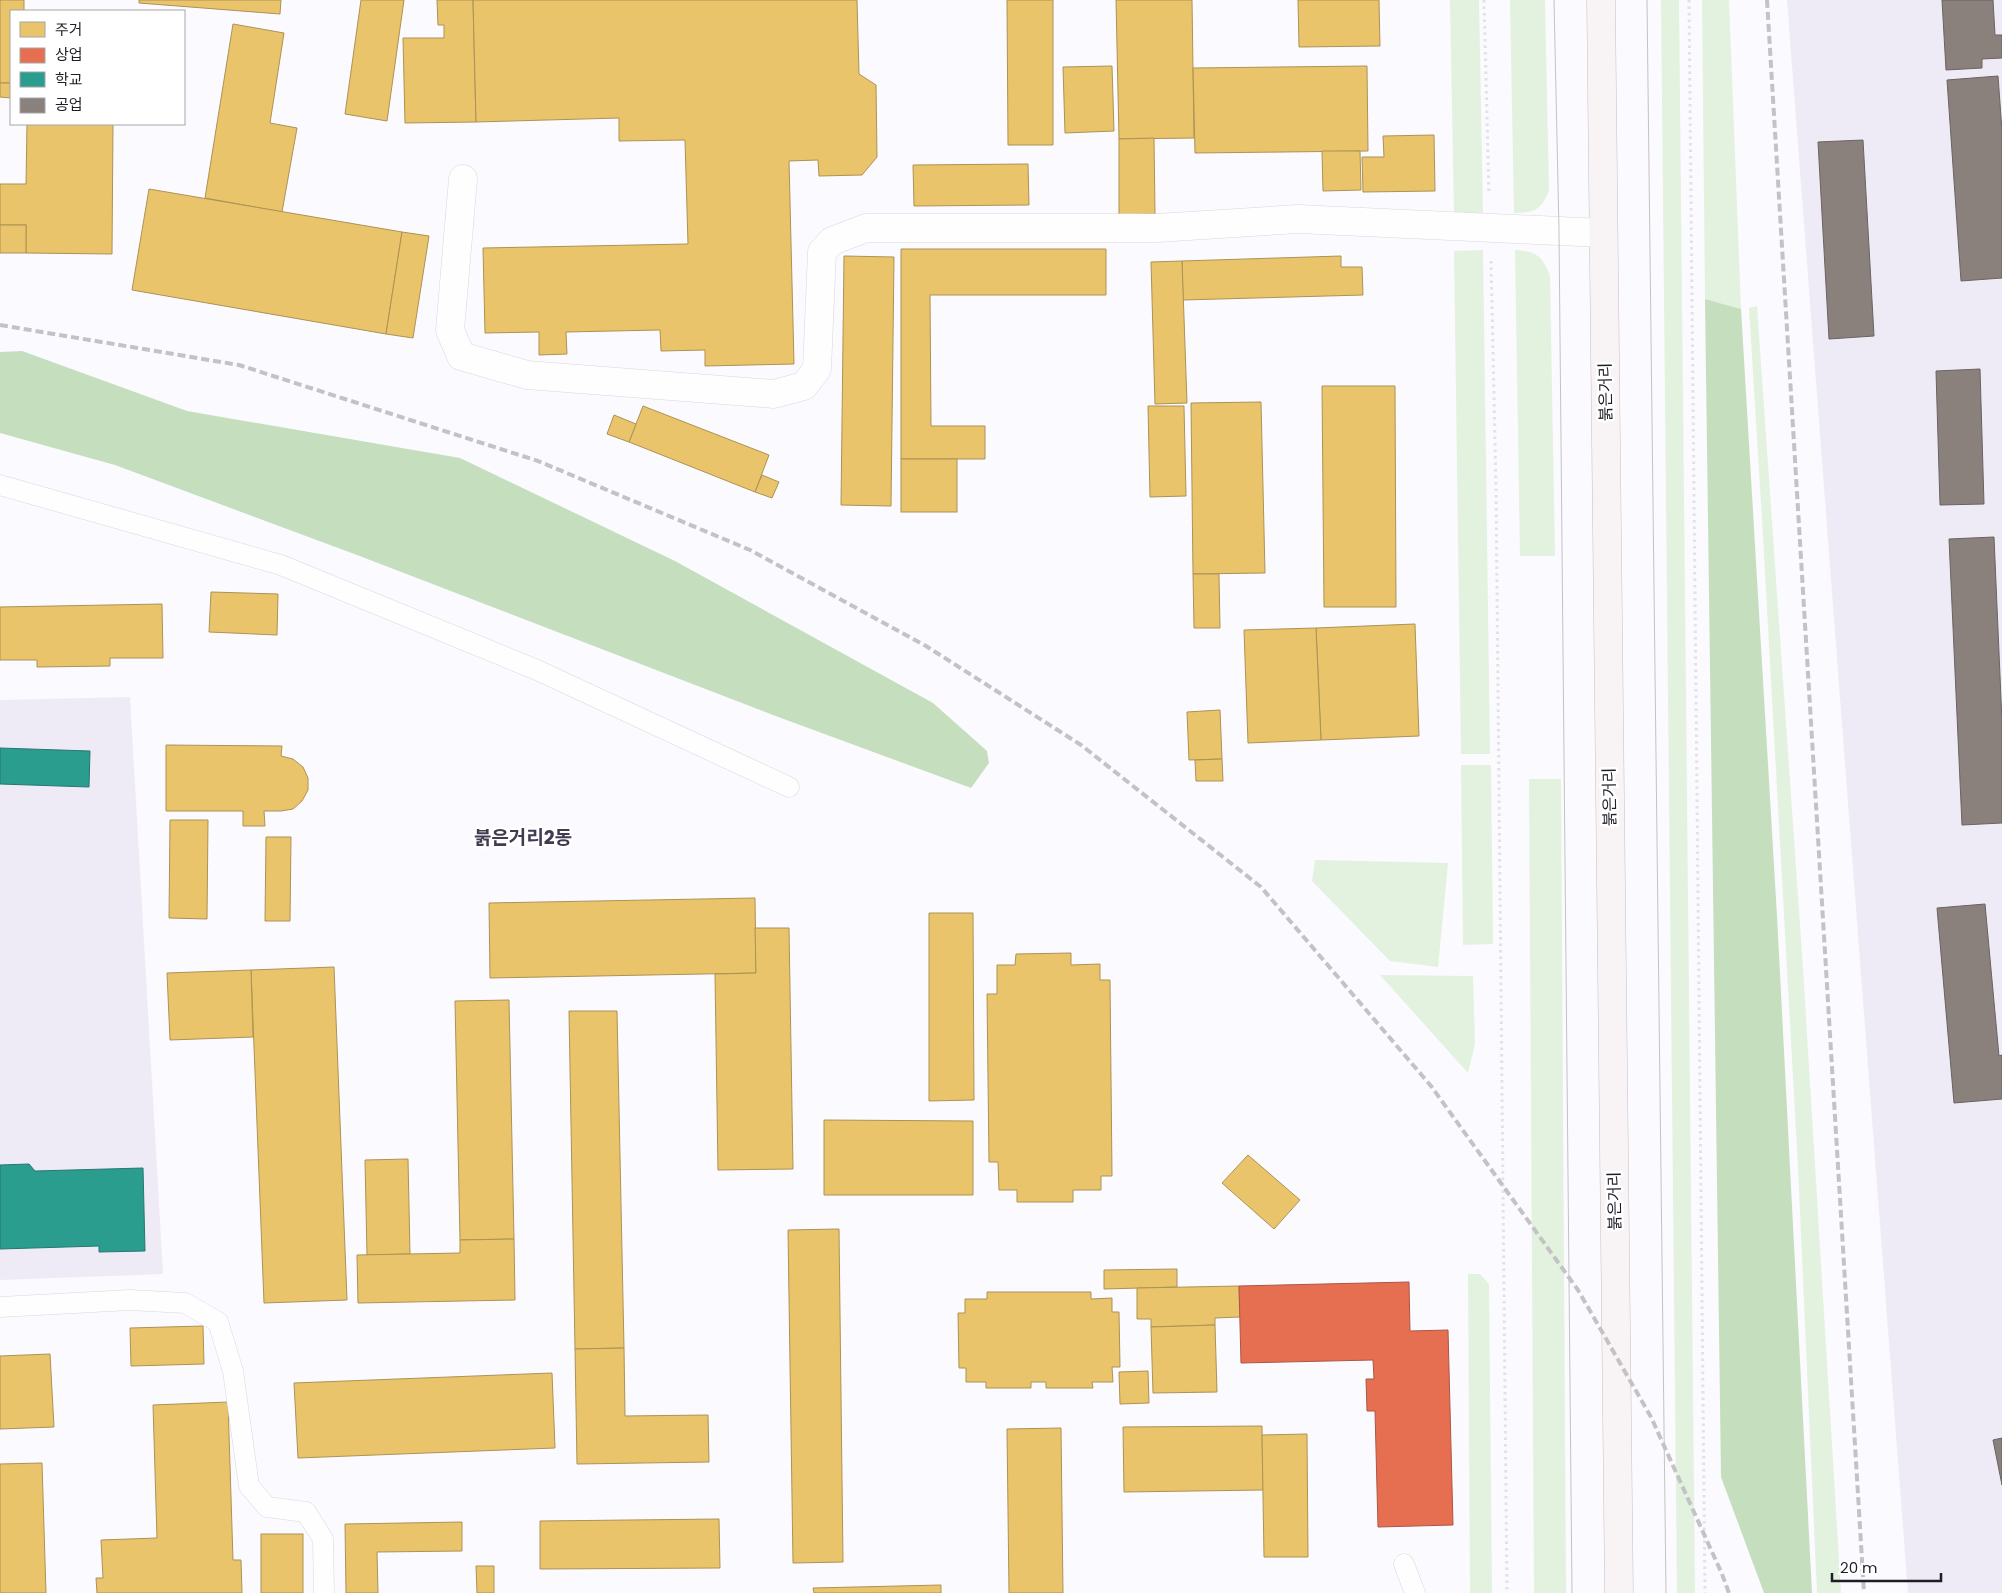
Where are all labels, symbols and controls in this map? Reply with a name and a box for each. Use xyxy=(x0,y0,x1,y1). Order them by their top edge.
legend xyxy=(10,10,185,125)
text: 주거 xyxy=(55,19,83,40)
text: 상업 xyxy=(55,44,83,65)
text: 학교 xyxy=(55,69,83,90)
text: 공업 xyxy=(55,94,83,115)
street label: 붉은거리 xyxy=(1593,362,1618,422)
street label: 붉은거리 xyxy=(1597,767,1622,827)
district label: 붉은거리2동 xyxy=(474,824,572,851)
street label: 붉은거리 xyxy=(1602,1171,1627,1231)
scale bar xyxy=(1832,1550,1941,1582)
text: 20 m xyxy=(1840,1557,1878,1578)

